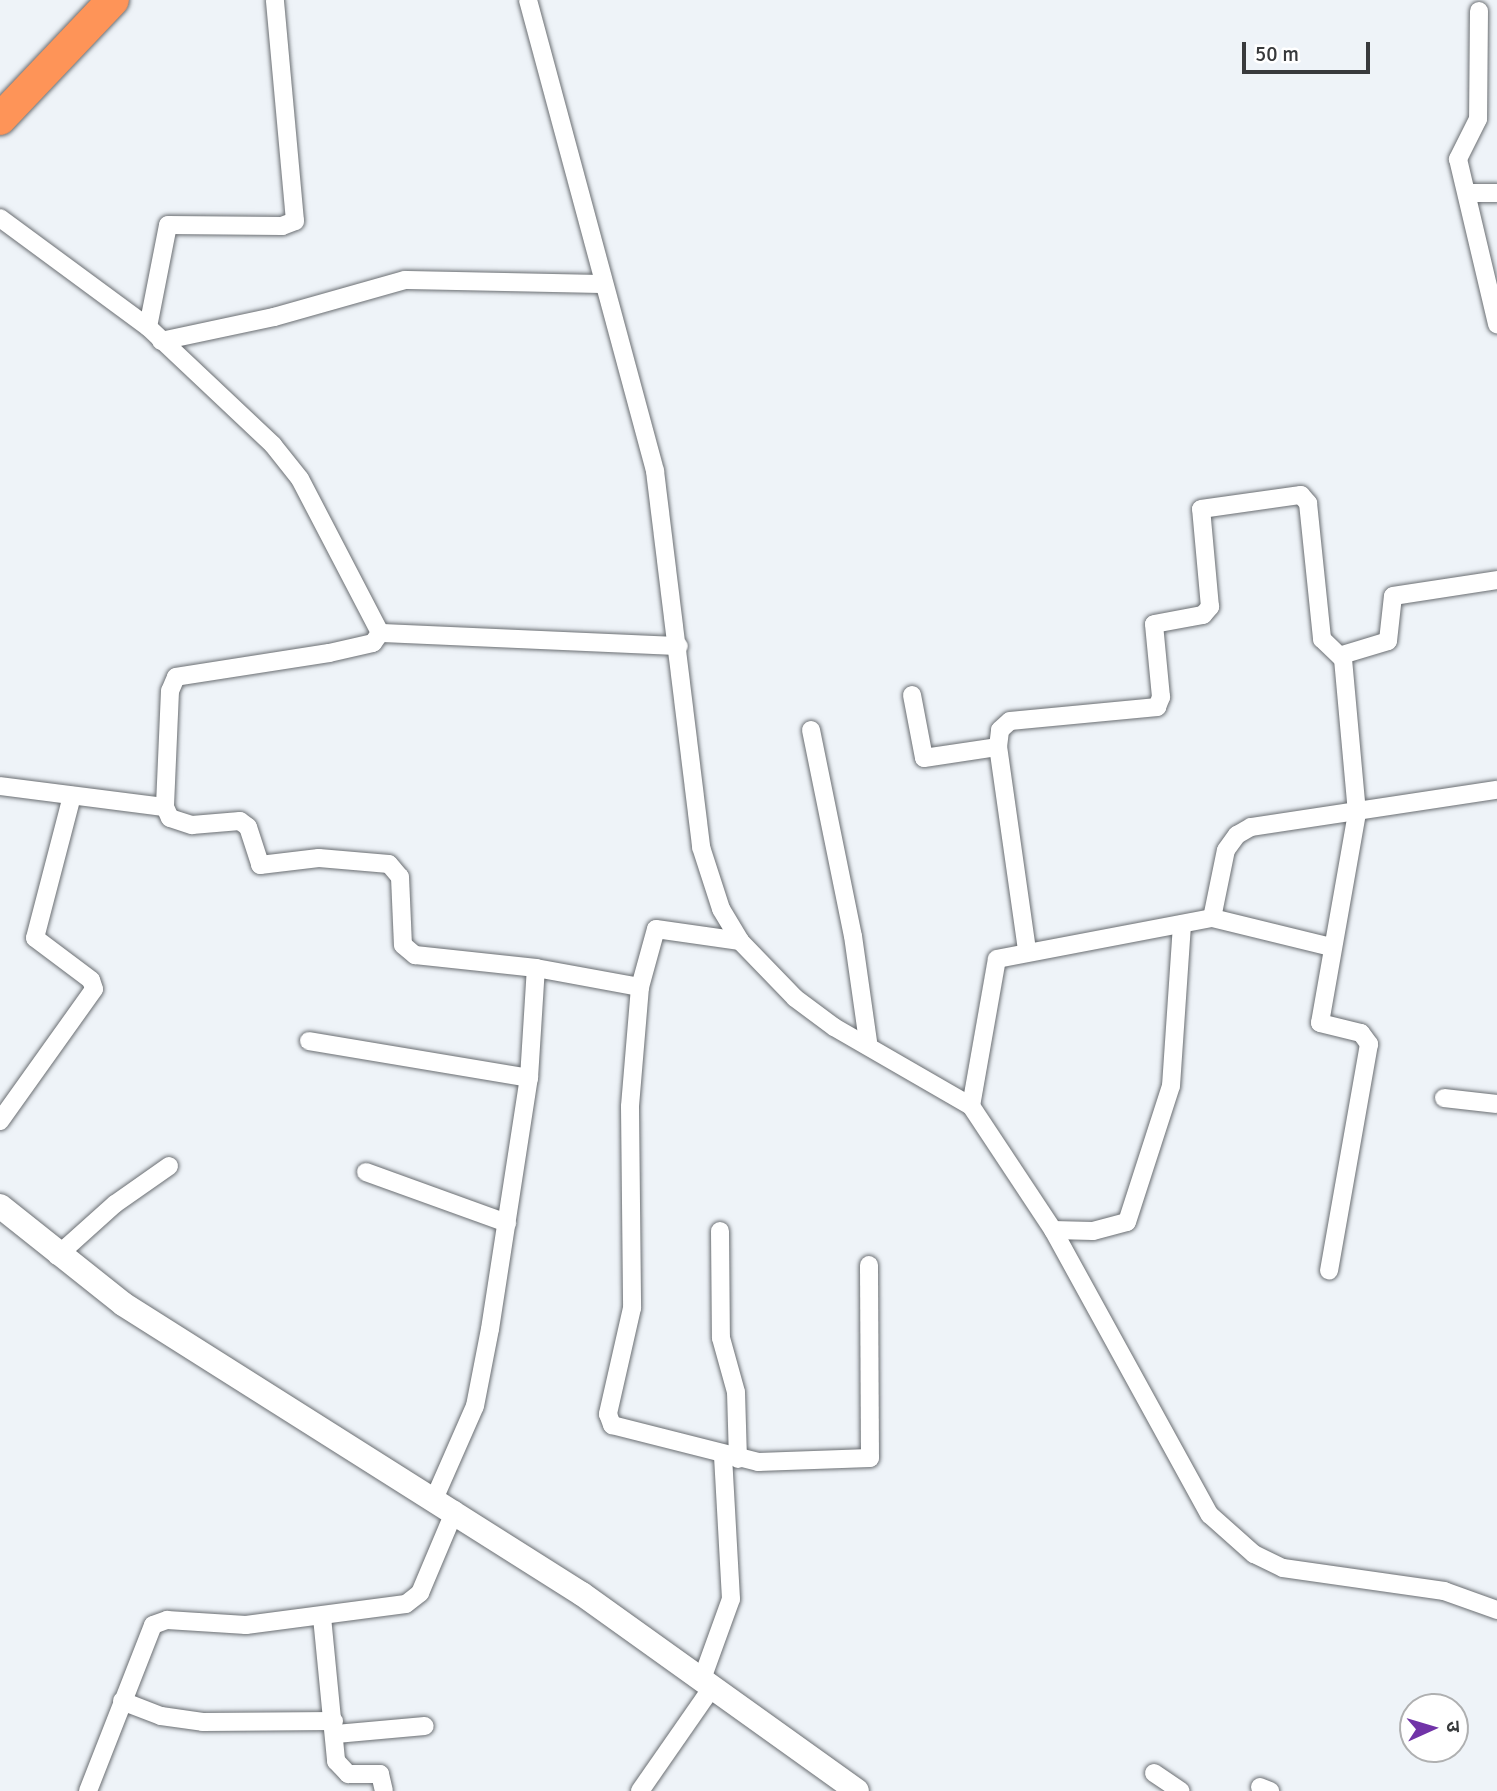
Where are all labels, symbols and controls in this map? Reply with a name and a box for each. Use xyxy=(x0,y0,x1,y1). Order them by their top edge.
scale bar xyxy=(1245,28,1373,72)
text: 50 m xyxy=(1255,41,1299,67)
north arrow xyxy=(1399,1693,1469,1763)
text: उ xyxy=(1441,1720,1465,1733)

